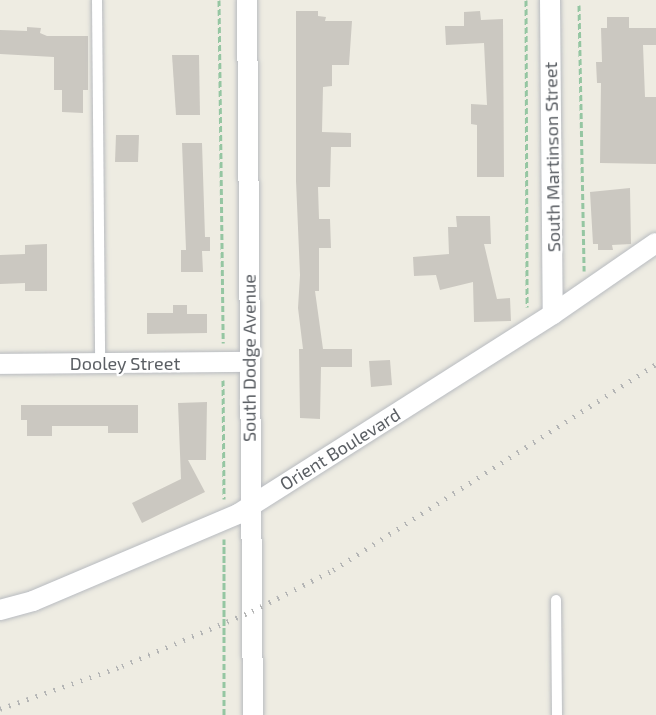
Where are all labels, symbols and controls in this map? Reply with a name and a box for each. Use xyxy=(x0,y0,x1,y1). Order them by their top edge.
street label: South Martinson Street xyxy=(540,62,564,252)
street label: South Dodge Avenue xyxy=(238,274,260,442)
street label: Dooley Street xyxy=(70,352,180,374)
street label: Orient Boulevard xyxy=(276,403,404,495)

